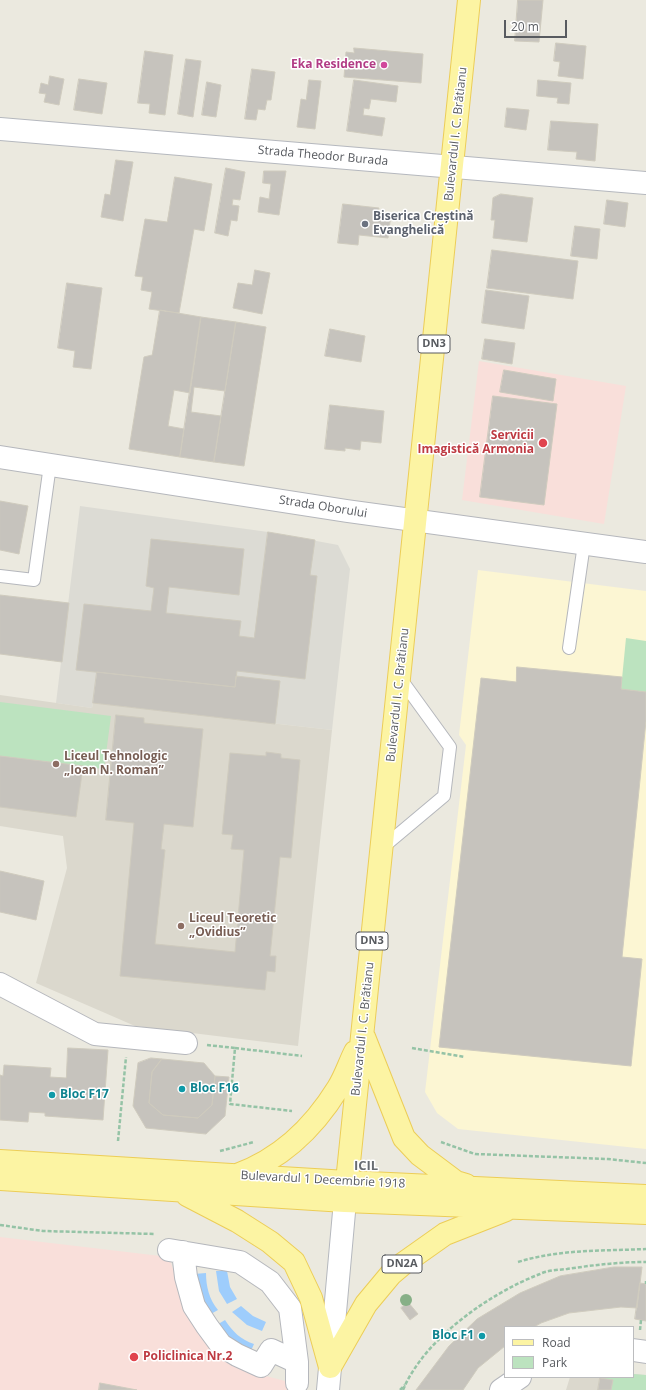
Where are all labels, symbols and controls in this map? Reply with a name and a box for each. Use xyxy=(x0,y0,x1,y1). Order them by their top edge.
scale bar xyxy=(506,12,569,38)
text: 20 m xyxy=(511,18,539,35)
place label: Eka Residence xyxy=(291,58,376,72)
marker: Eka Residence xyxy=(379,60,389,70)
street label: Bulevardul I. C. Brătianu xyxy=(442,66,470,202)
street label: Strada Theodor Burada xyxy=(257,143,389,169)
place label: Biserica Creștină Evanghelică xyxy=(373,210,474,238)
marker: Biserica Creștină Evanghelică xyxy=(360,219,370,229)
road number: DN3 xyxy=(418,335,450,353)
place label: Servicii Imagistică Armonia xyxy=(417,429,534,457)
marker: Servicii Imagistică Armonia xyxy=(537,437,549,449)
street label: Strada Oborului xyxy=(278,493,368,521)
street label: Bulevardul I. C. Brătianu xyxy=(384,627,412,763)
place label: Liceul Tehnologic „Ioan N. Roman” xyxy=(64,750,167,778)
marker: Liceul Tehnologic „Ioan N. Roman” xyxy=(51,759,61,769)
place label: Liceul Teoretic „Ovidius” xyxy=(189,912,276,940)
marker: Liceul Teoretic „Ovidius” xyxy=(176,921,186,931)
road number: DN3 xyxy=(356,932,388,950)
street label: Bulevardul I. C. Brătianu xyxy=(349,961,377,1097)
place label: Bloc F16 xyxy=(190,1082,239,1096)
marker: Bloc F16 xyxy=(177,1084,187,1094)
place label: Bloc F17 xyxy=(60,1088,109,1102)
marker: Bloc F17 xyxy=(47,1090,57,1100)
district label: ICIL xyxy=(354,1158,378,1174)
street label: Bulevardul 1 Decembrie 1918 xyxy=(240,1168,406,1192)
road number: DN2A xyxy=(382,1255,422,1273)
legend xyxy=(504,1326,634,1378)
place label: Bloc F1 xyxy=(432,1329,474,1343)
marker: Bloc F1 xyxy=(477,1331,487,1341)
text: Road xyxy=(542,1334,571,1351)
place label: Policlinica Nr.2 xyxy=(143,1350,232,1364)
marker: Policlinica Nr.2 xyxy=(128,1351,140,1363)
text: Park xyxy=(542,1354,567,1371)

